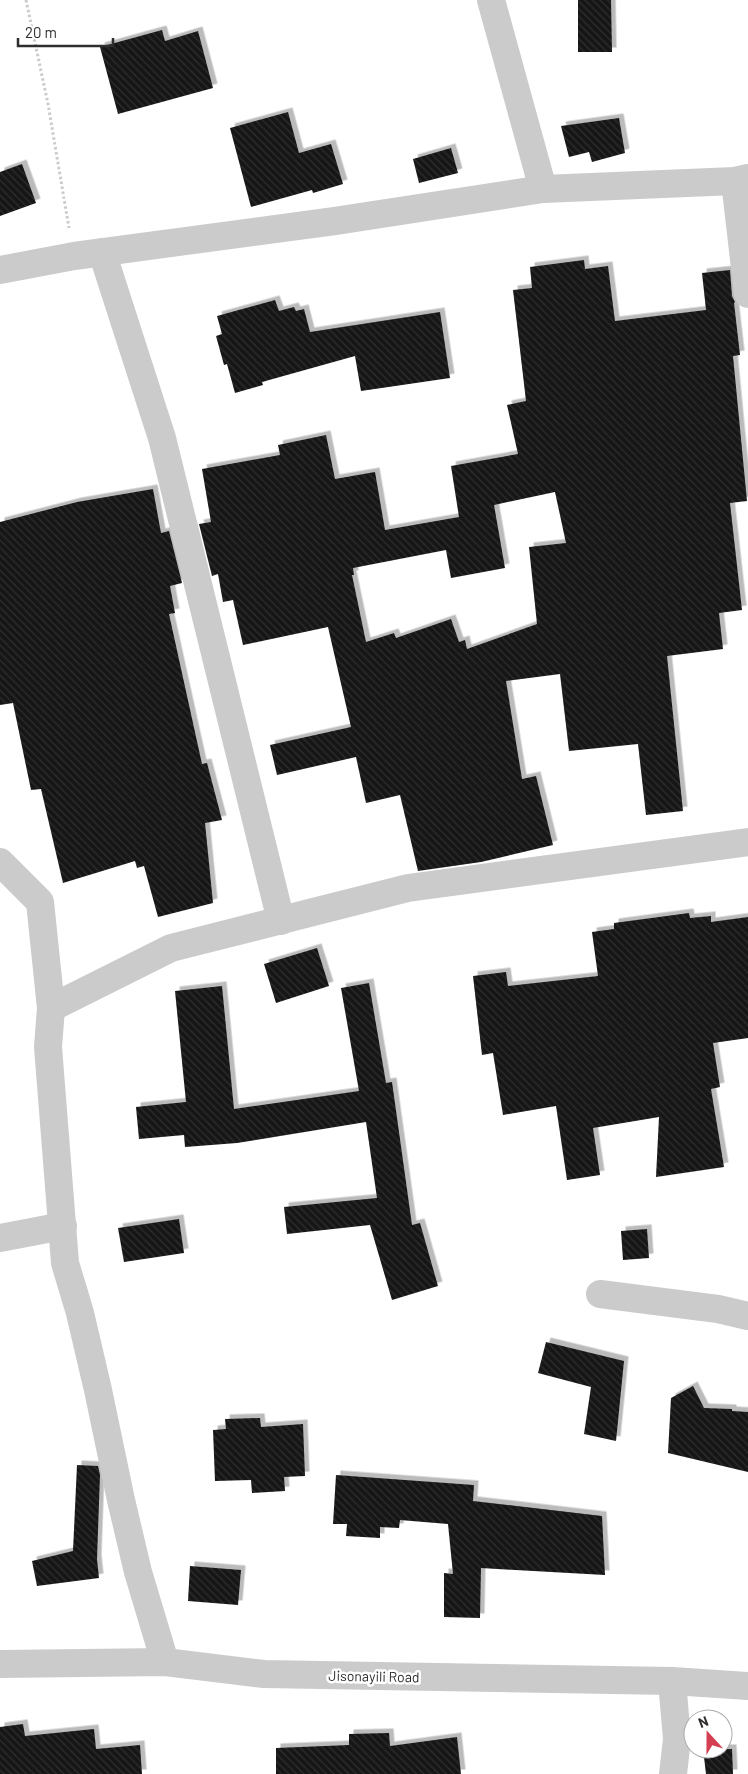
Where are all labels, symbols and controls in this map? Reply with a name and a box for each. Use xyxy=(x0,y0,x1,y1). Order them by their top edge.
scale bar xyxy=(18,15,112,47)
text: 20 m xyxy=(25,23,57,41)
street label: Jisonayili Road xyxy=(328,1667,420,1685)
north arrow xyxy=(683,1709,733,1759)
text: N xyxy=(696,1712,711,1731)

